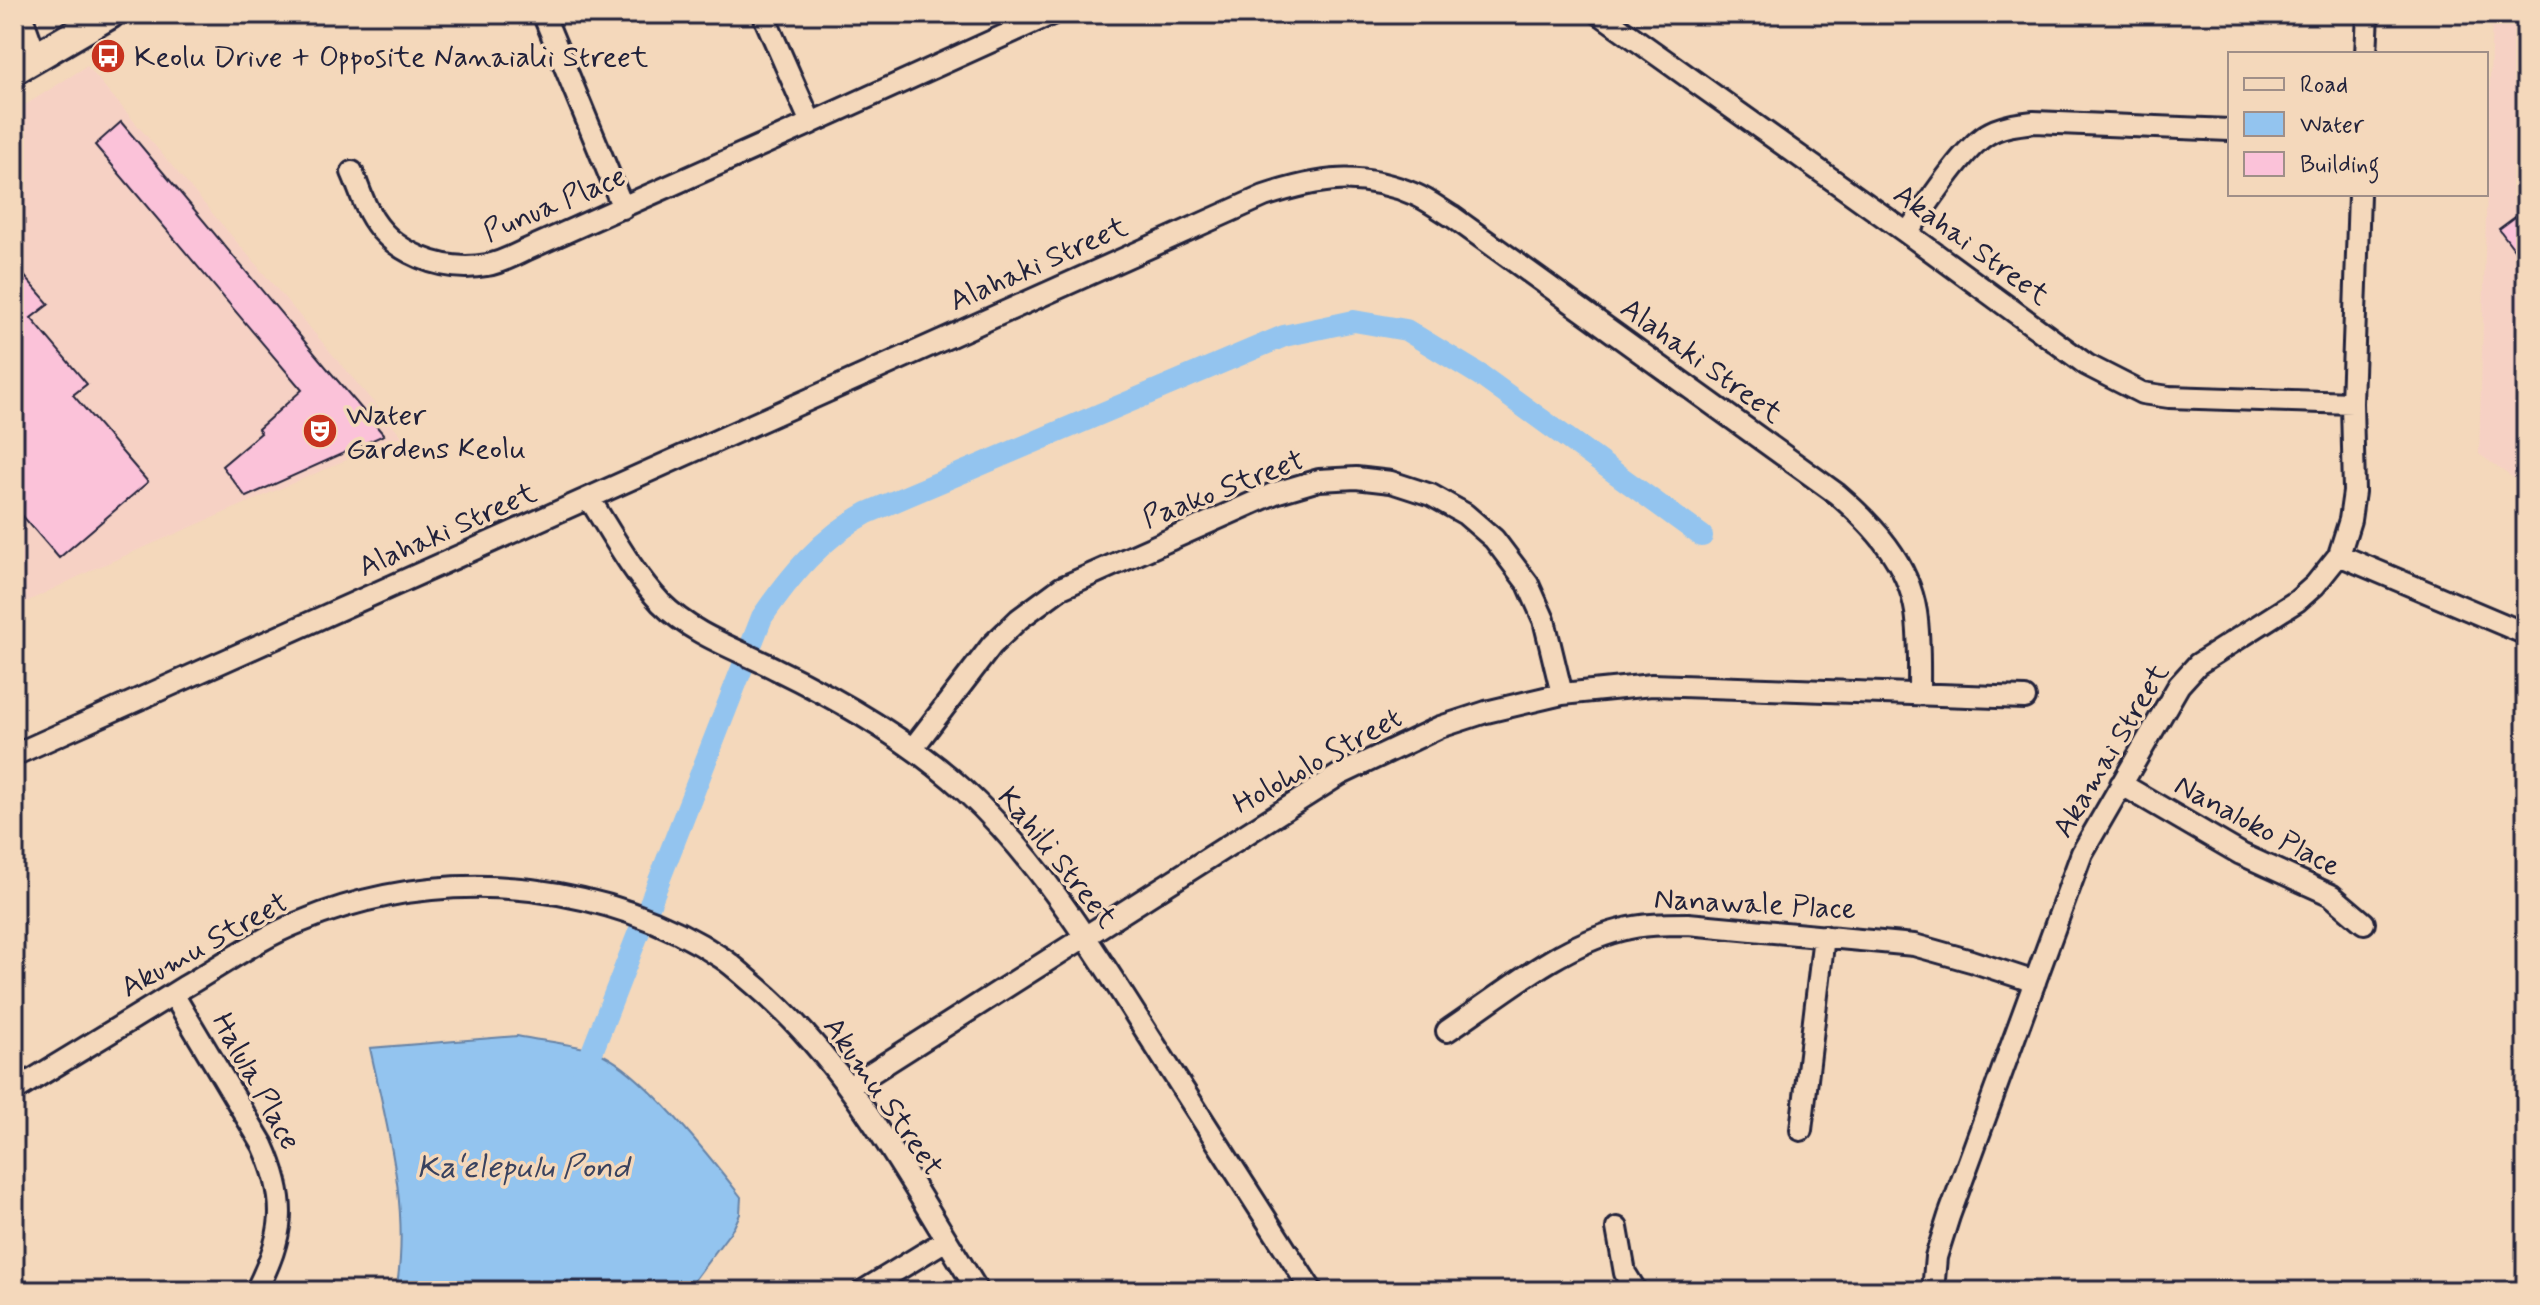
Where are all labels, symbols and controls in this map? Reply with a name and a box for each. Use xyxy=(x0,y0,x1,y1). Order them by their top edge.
bus stop icon: Keolu Drive + Opposite Nanaialii Street xyxy=(89,37,127,75)
place label: Keolu Drive + Opposite Nanaialii Street xyxy=(134,38,649,77)
legend xyxy=(2228,52,2488,196)
text: Road xyxy=(2300,70,2348,101)
text: Water xyxy=(2300,110,2365,141)
text: Building xyxy=(2300,150,2380,184)
street label: Punua Place xyxy=(477,157,632,252)
street label: Akahai Street xyxy=(1885,175,2057,315)
street label: Alahaki Street xyxy=(943,208,1134,321)
street label: Alahaki Street xyxy=(1612,289,1790,433)
place label: Water Gardens Keolu xyxy=(346,396,526,469)
theatre icon: Water Gardens Keolu xyxy=(301,412,339,450)
street label: Paako Street xyxy=(1137,441,1310,538)
street label: Alahaki Street xyxy=(352,474,543,587)
street label: Akamai Street xyxy=(2044,656,2179,845)
street label: Holoholo Street xyxy=(1226,699,1409,824)
street label: Nanaloko Place xyxy=(2167,766,2347,887)
street label: Kahili Street xyxy=(988,779,1126,937)
street label: Nanawale Place xyxy=(1653,880,1857,929)
street label: Akumu Street xyxy=(114,883,296,1007)
street label: Halula Place xyxy=(202,1006,309,1157)
street label: Akumu Street xyxy=(813,1009,952,1184)
water label: Kaʻelepulu Pond xyxy=(417,1147,632,1189)

